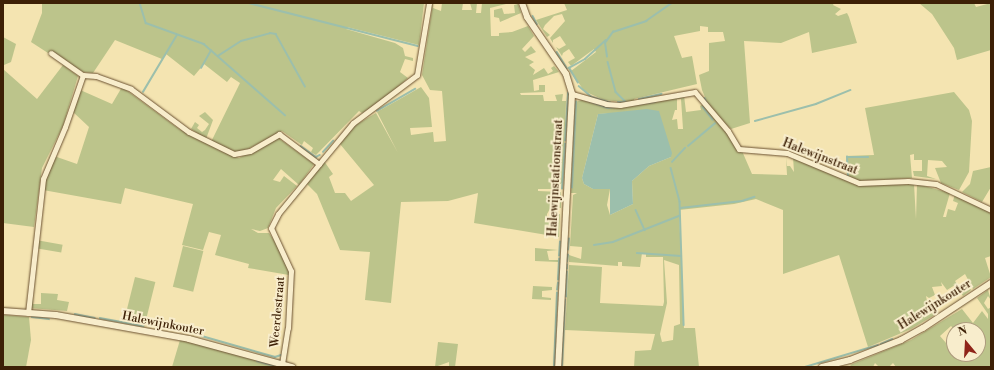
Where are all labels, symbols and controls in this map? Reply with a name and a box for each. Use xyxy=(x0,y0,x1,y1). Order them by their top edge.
street label: Halewijnstationstraat xyxy=(546,119,566,237)
street label: Halewijnstraat xyxy=(780,136,860,178)
street label: Weerdestraat xyxy=(268,276,288,348)
street label: Halewijnkouter xyxy=(896,277,974,333)
street label: Halewijnkouter xyxy=(121,309,205,339)
north arrow xyxy=(946,322,986,362)
text: N xyxy=(956,324,969,340)

